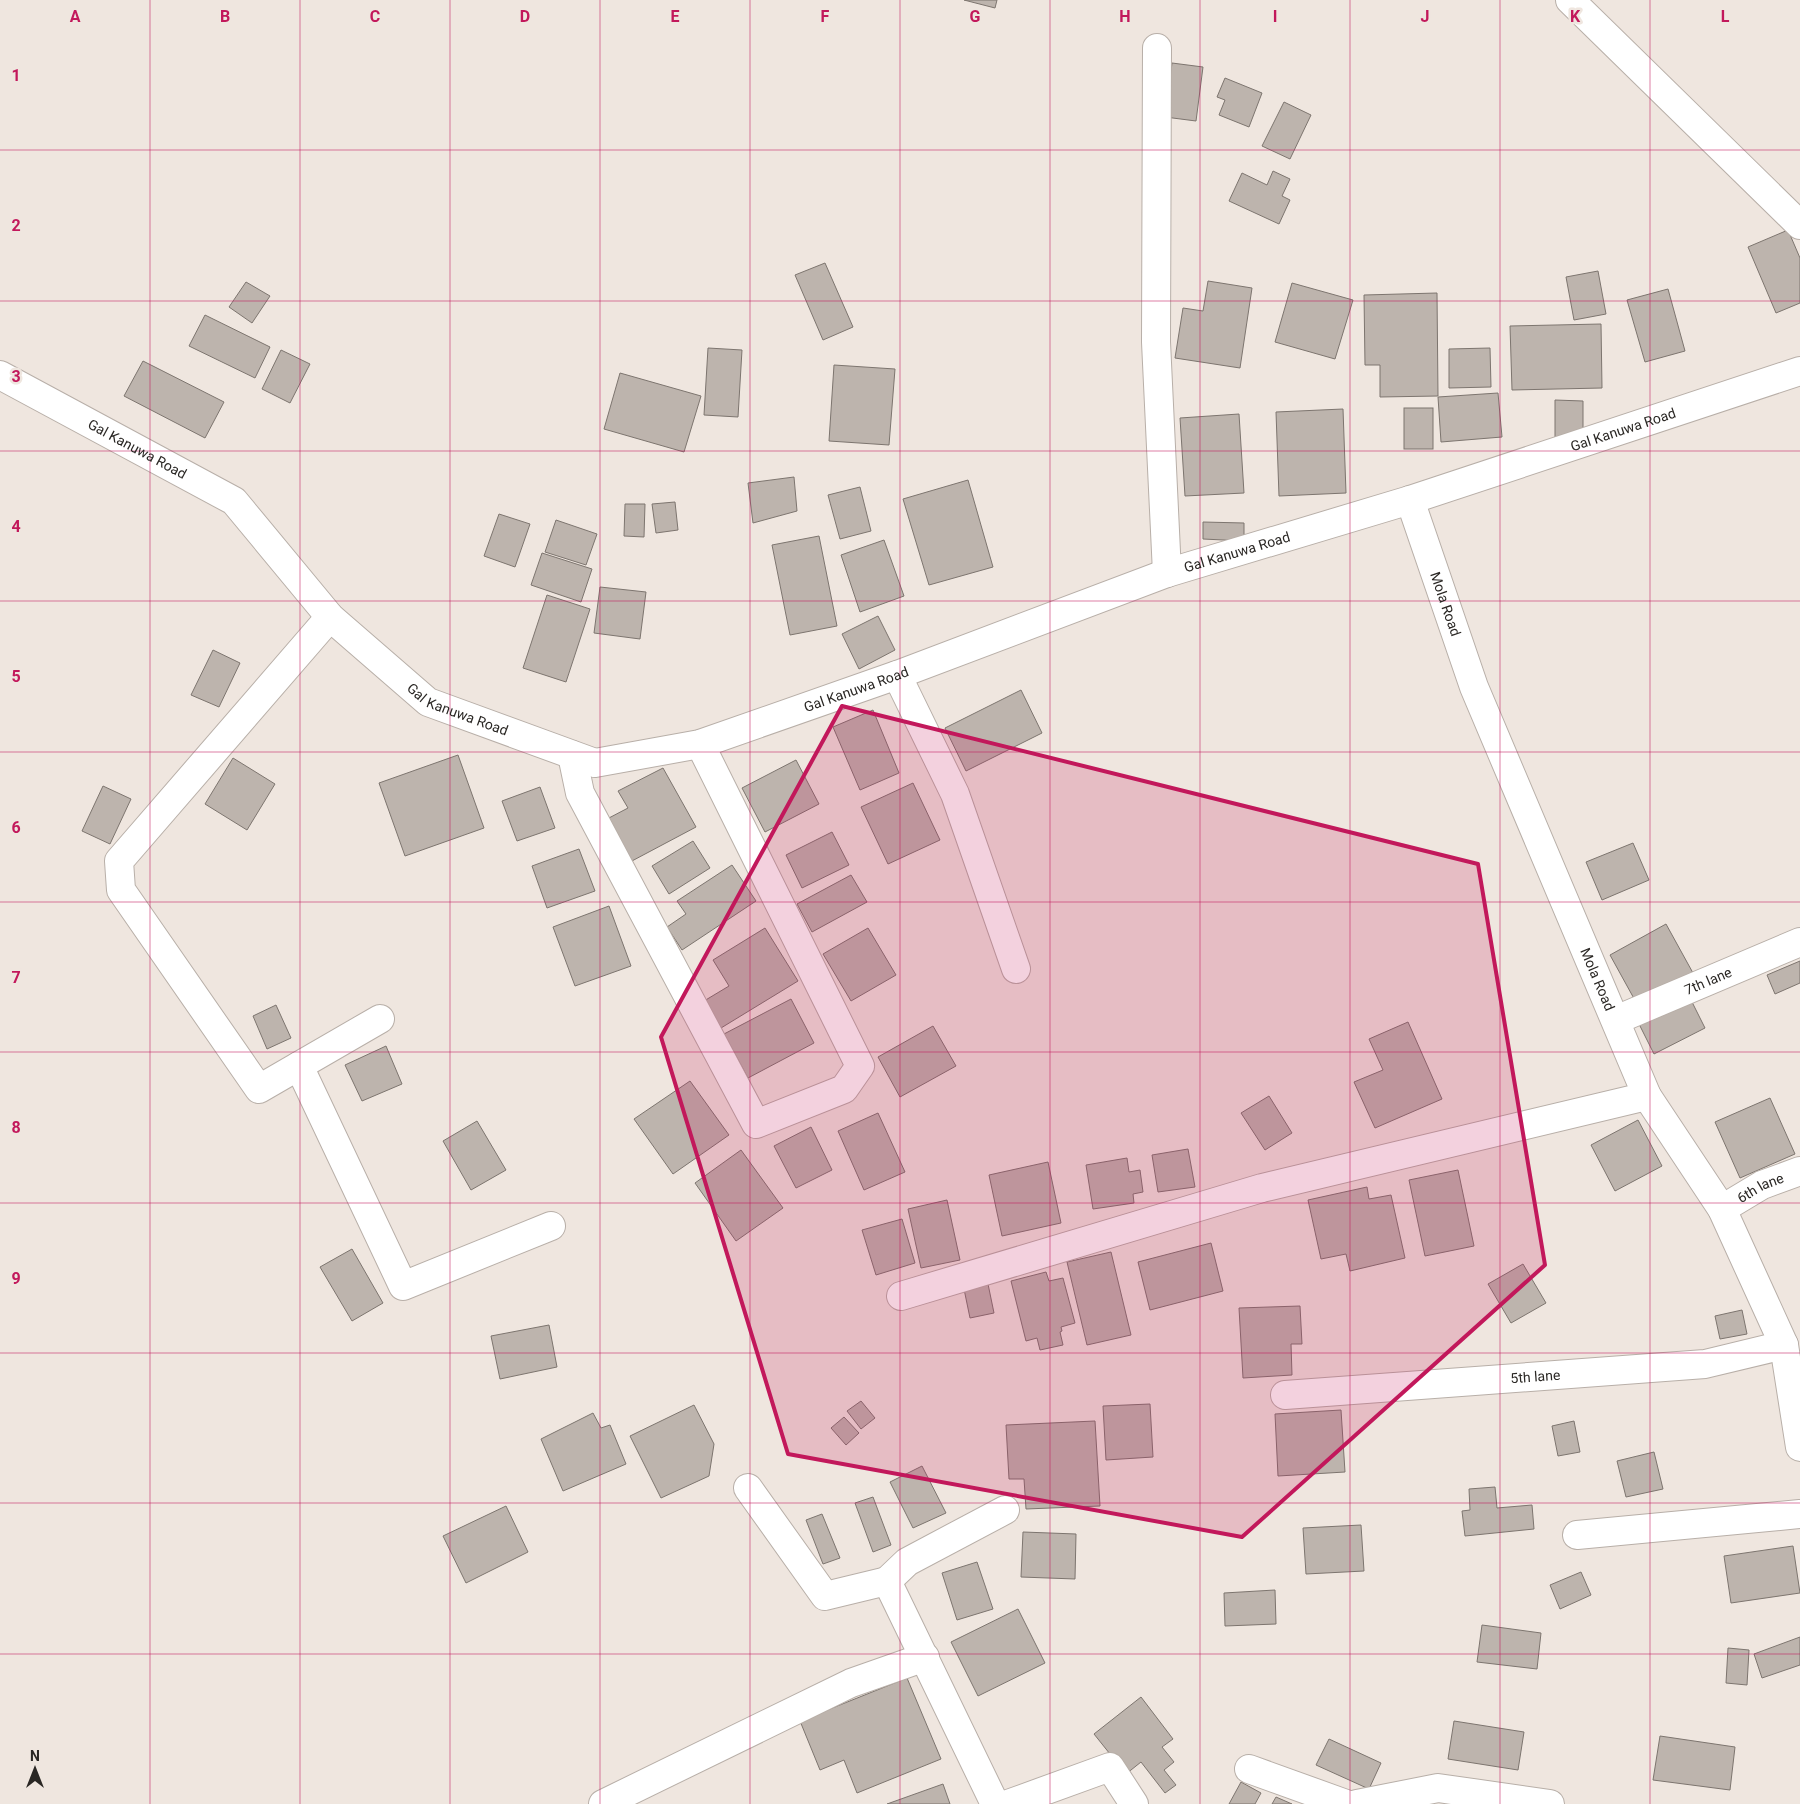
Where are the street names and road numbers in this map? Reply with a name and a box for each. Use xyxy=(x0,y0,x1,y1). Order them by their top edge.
street label: Gal Kanuwa Road xyxy=(1568,405,1678,454)
street label: Gal Kanuwa Road xyxy=(85,416,189,482)
street label: Gal Kanuwa Road xyxy=(1182,529,1292,575)
street label: Mola Road xyxy=(1427,570,1464,638)
street label: Gal Kanuwa Road xyxy=(802,663,911,715)
street label: Gal Kanuwa Road xyxy=(404,680,510,739)
street label: Mola Road xyxy=(1577,945,1618,1013)
street label: 7th lane xyxy=(1682,964,1734,998)
street label: 6th lane xyxy=(1734,1170,1786,1206)
street label: 5th lane xyxy=(1510,1367,1561,1386)

